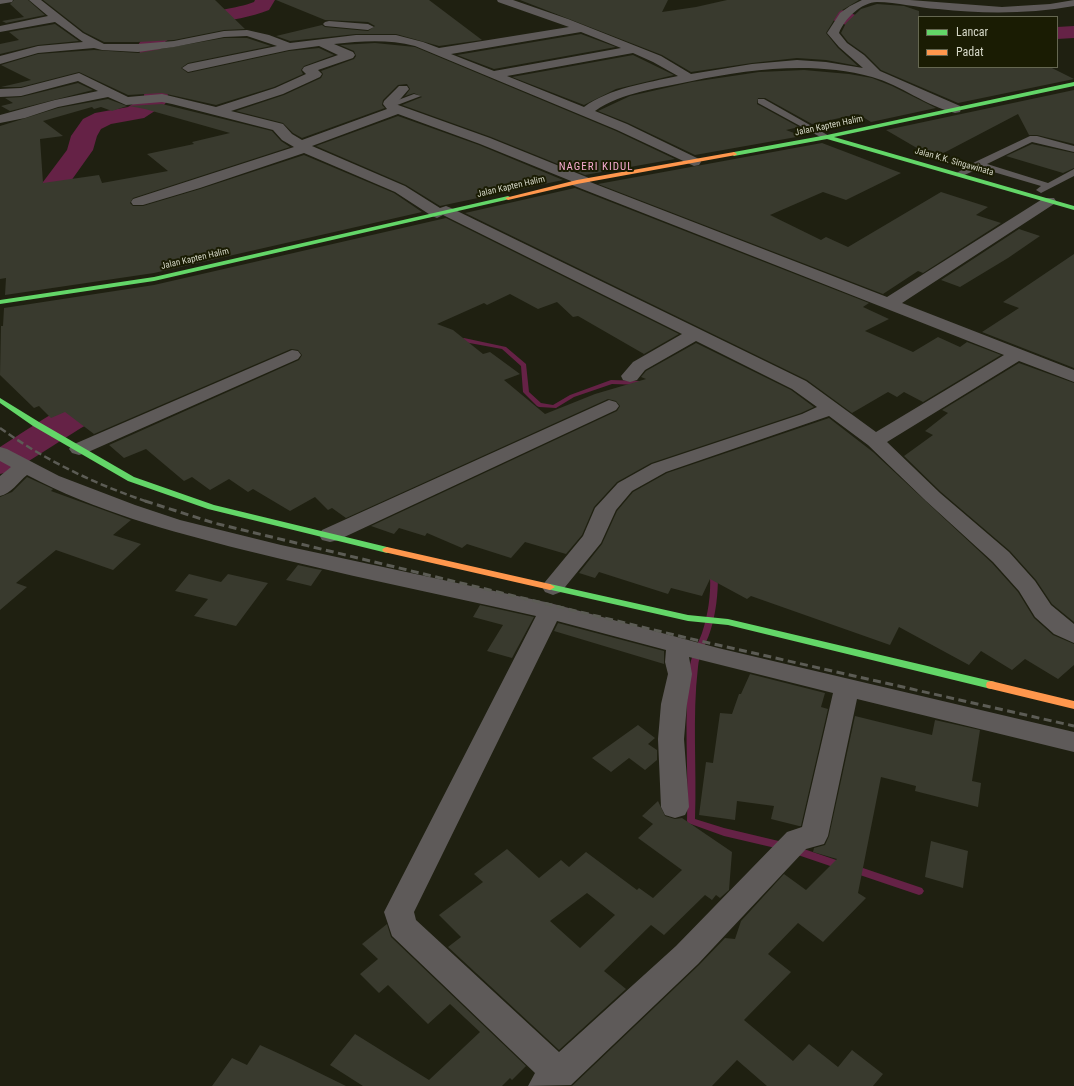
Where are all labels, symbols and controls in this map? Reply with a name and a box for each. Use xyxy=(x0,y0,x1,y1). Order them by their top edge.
legend xyxy=(918,16,1058,68)
text: Lancar xyxy=(956,25,988,39)
text: Padat xyxy=(956,45,984,59)
street label: Jalan Kapten Halim xyxy=(794,114,864,138)
street label: Jalan K.K. Singawinata xyxy=(913,146,995,178)
district label: NAGERI KIDUL xyxy=(559,160,633,174)
street label: Jalan Kapten Halim xyxy=(476,174,546,200)
street label: Jalan Kapten Halim xyxy=(160,246,230,272)

